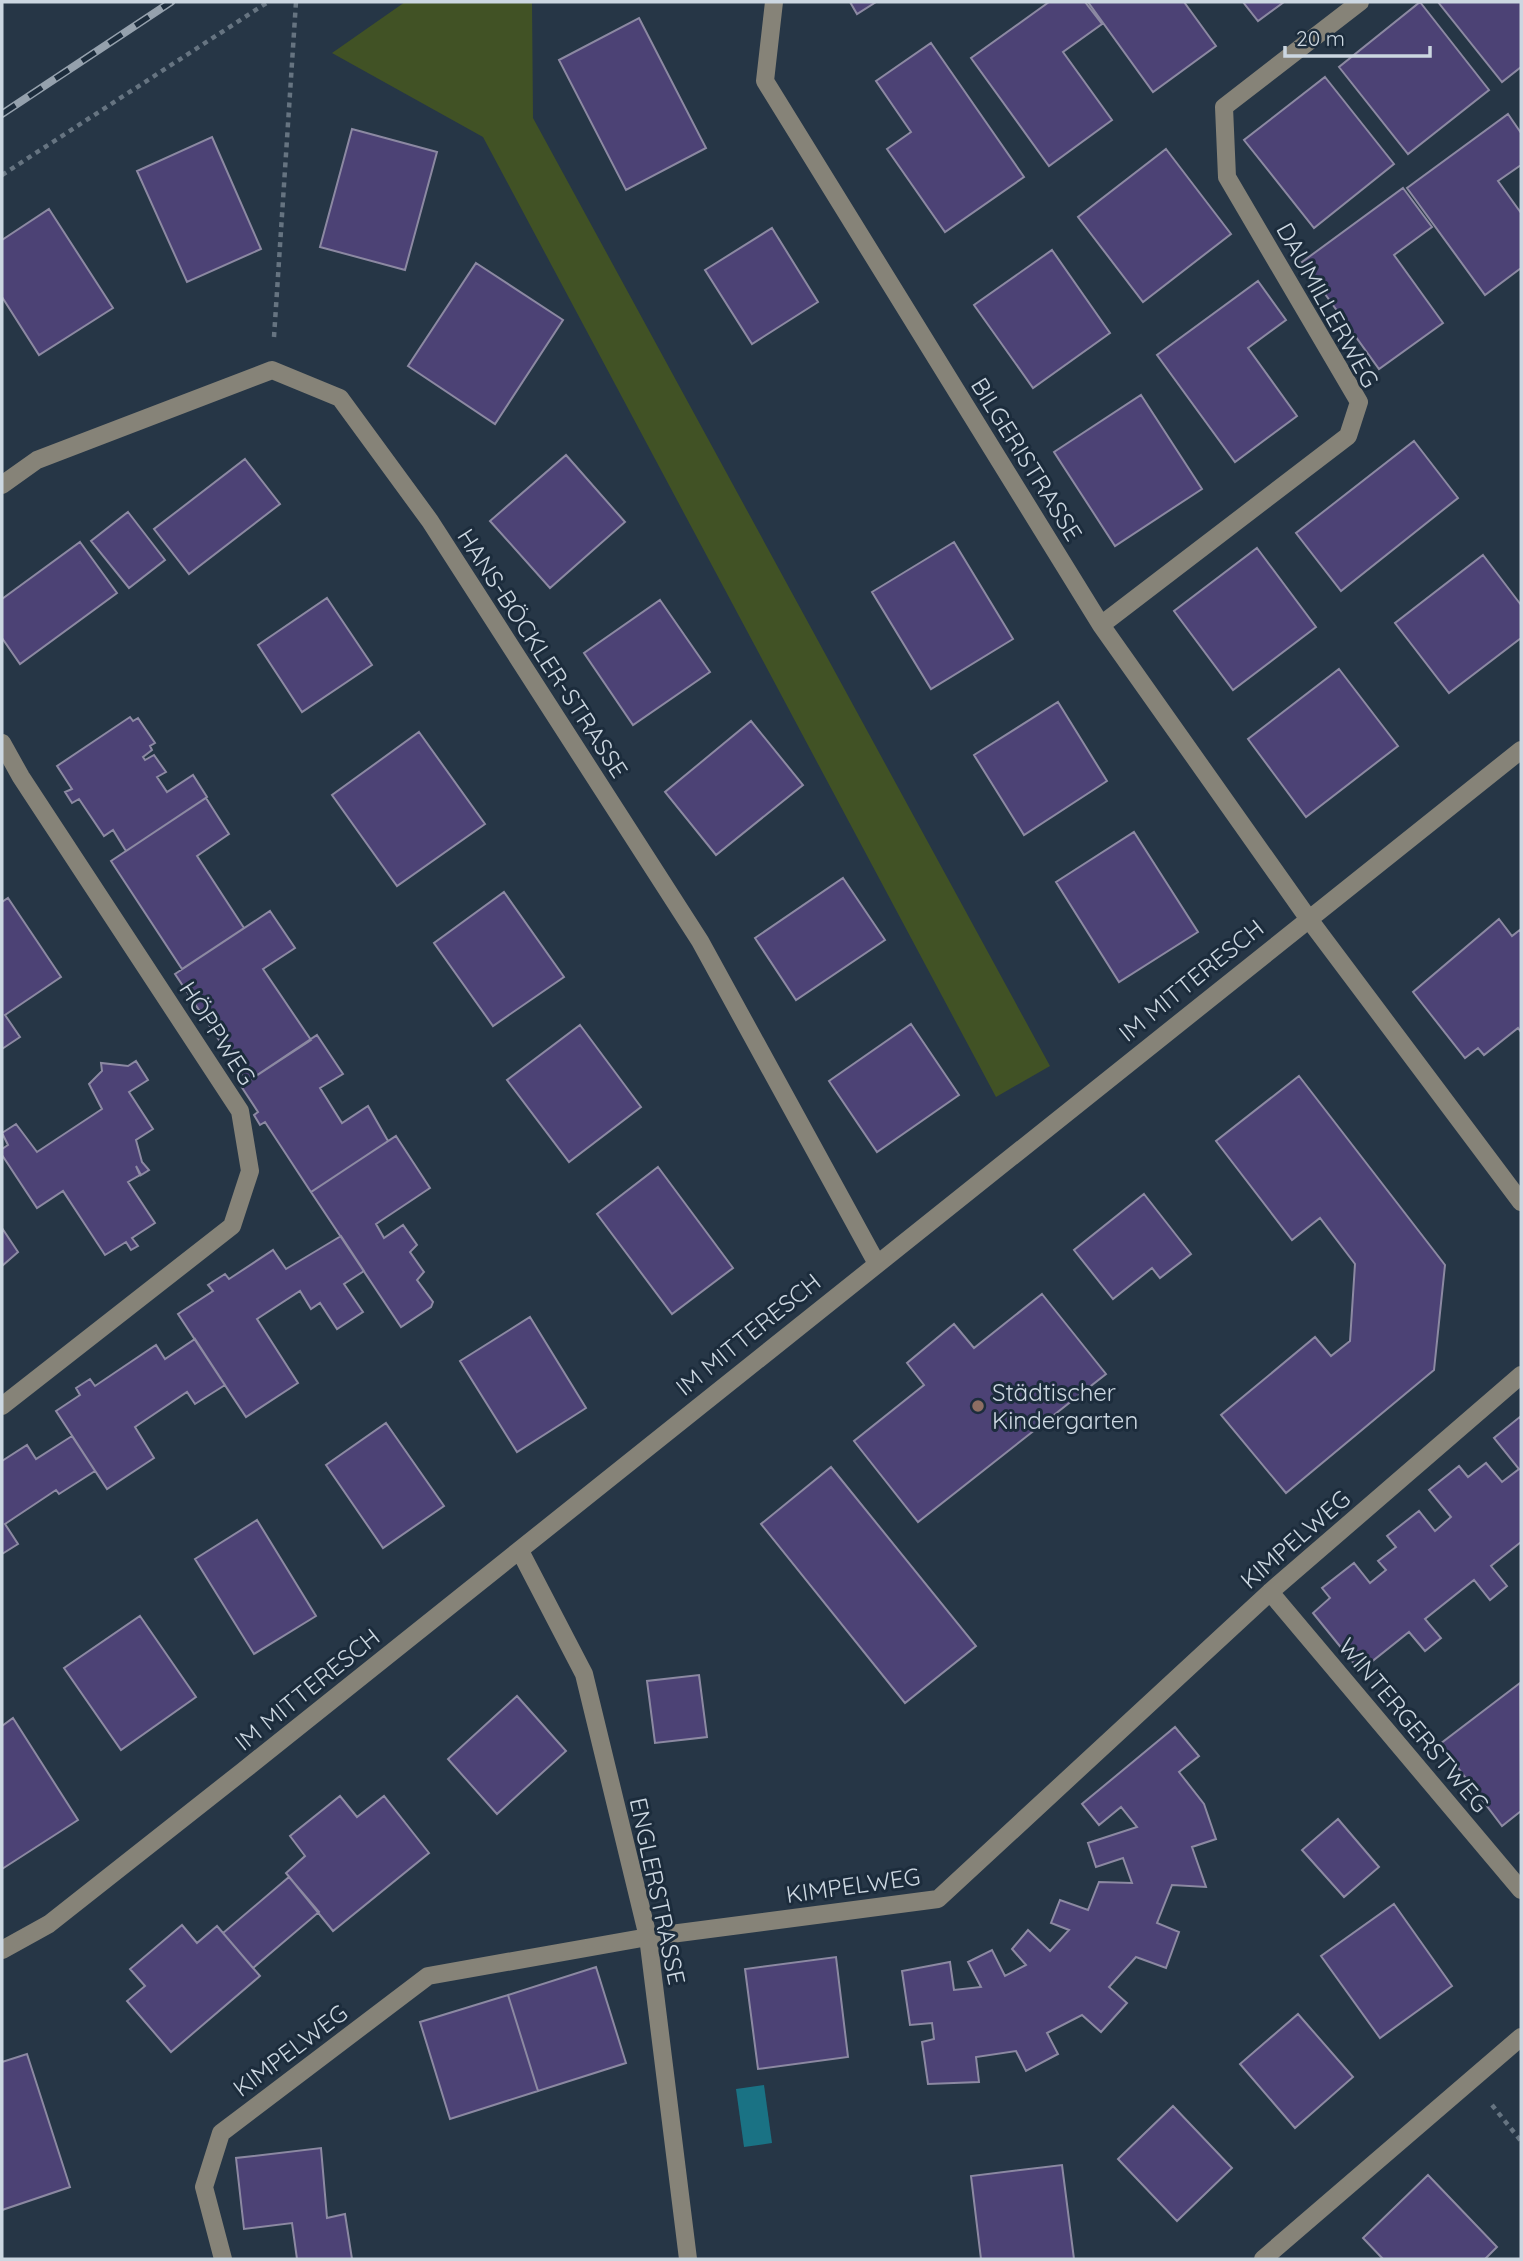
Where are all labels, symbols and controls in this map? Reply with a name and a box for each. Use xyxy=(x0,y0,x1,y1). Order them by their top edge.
scale bar xyxy=(1285,14,1430,58)
text: 20 m xyxy=(1296,25,1345,51)
street label: DAUMILLERWEG xyxy=(1270,217,1386,393)
street label: BILGERISTRASSE xyxy=(965,372,1089,546)
street label: HANS-BÖCKLER-STRASSE xyxy=(451,523,635,783)
street label: IM MITTERESCH xyxy=(1112,912,1270,1048)
street label: HÖPPWEG xyxy=(173,975,263,1091)
street label: IM MITTERESCH xyxy=(669,1266,827,1402)
place label: Städtischer Kindergarten xyxy=(992,1377,1138,1435)
marker: Städtischer Kindergarten xyxy=(970,1398,986,1414)
street label: KIMPELWEG xyxy=(1234,1483,1356,1595)
street label: IM MITTERESCH xyxy=(228,1621,386,1757)
street label: WINTERGERSTWEG xyxy=(1332,1632,1496,1818)
street label: ENGLERSTRASSE xyxy=(624,1795,692,1987)
street label: KIMPELWEG xyxy=(784,1861,922,1909)
street label: KIMPELWEG xyxy=(227,1997,353,2103)

